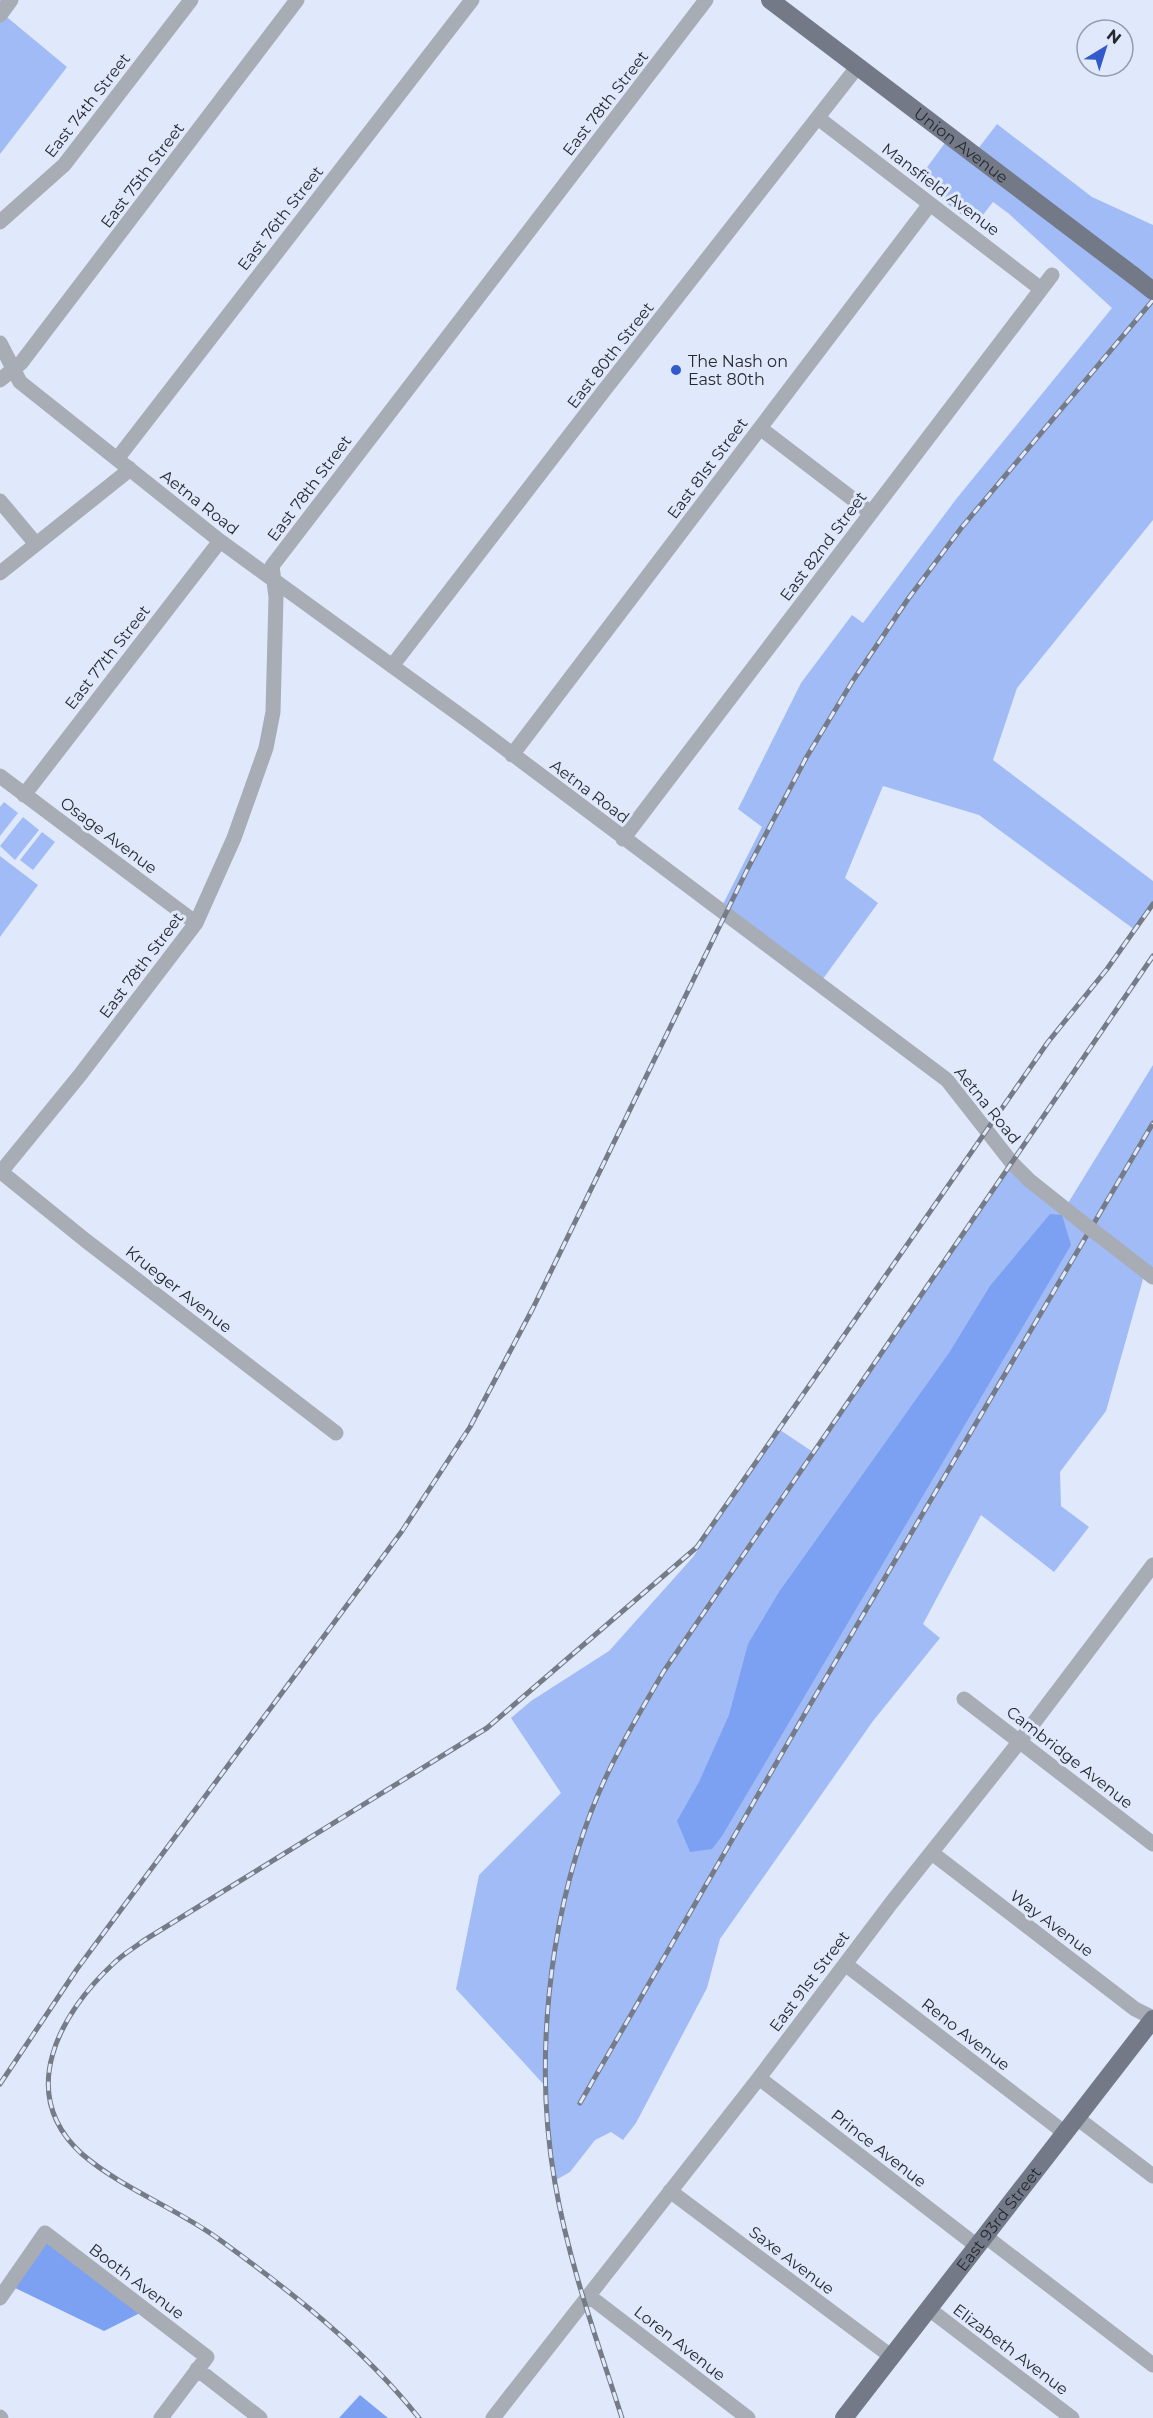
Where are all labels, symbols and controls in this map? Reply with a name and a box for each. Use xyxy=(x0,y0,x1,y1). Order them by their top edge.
north arrow xyxy=(1075,18,1135,78)
text: N xyxy=(1103,25,1125,48)
street label: East 78th Street xyxy=(559,47,653,159)
street label: East 74th Street xyxy=(41,49,134,161)
street label: Union Avenue xyxy=(910,104,1012,187)
street label: East 75th Street xyxy=(97,119,188,232)
street label: Mansfield Avenue xyxy=(878,139,1003,240)
street label: East 76th Street xyxy=(234,162,327,274)
street label: East 80th Street xyxy=(563,298,658,412)
place label: The Nash on East 80th xyxy=(688,352,788,389)
marker: The Nash on East 80th xyxy=(669,363,683,377)
street label: East 81st Street xyxy=(663,414,752,522)
street label: East 78th Street xyxy=(263,431,356,545)
street label: Aetna Road xyxy=(157,466,243,539)
street label: East 82nd Street xyxy=(776,487,871,605)
street label: East 77th Street xyxy=(61,601,154,713)
street label: Aetna Road xyxy=(547,756,633,827)
street label: Osage Avenue xyxy=(57,793,161,878)
street label: East 78th Street xyxy=(95,908,188,1022)
street label: Aetna Road xyxy=(951,1063,1025,1148)
street label: Krueger Avenue xyxy=(122,1242,236,1337)
street label: Cambridge Avenue xyxy=(1003,1702,1137,1813)
street label: Way Avenue xyxy=(1006,1886,1097,1961)
street label: East 91st Street xyxy=(765,1927,854,2035)
street label: Reno Avenue xyxy=(918,1994,1014,2075)
street label: Prince Avenue xyxy=(827,2105,930,2191)
street label: East 93rd Street xyxy=(952,2163,1045,2275)
street label: Saxe Avenue xyxy=(745,2222,838,2299)
street label: Booth Avenue xyxy=(85,2240,188,2323)
street label: Elizabeth Avenue xyxy=(949,2300,1072,2399)
street label: Loren Avenue xyxy=(630,2302,729,2385)

